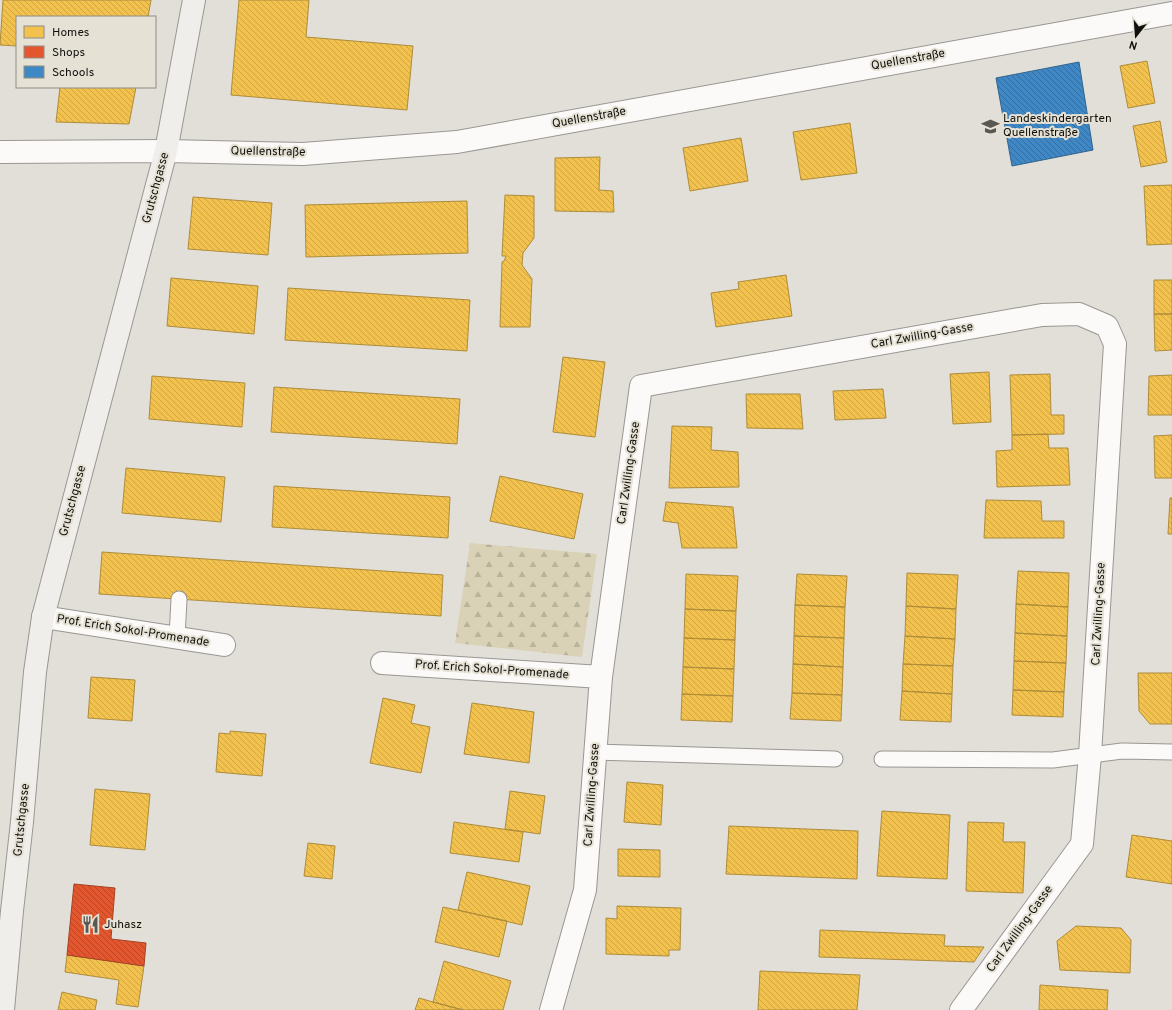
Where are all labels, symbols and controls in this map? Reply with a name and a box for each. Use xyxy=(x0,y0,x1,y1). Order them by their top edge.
legend xyxy=(16,16,156,88)
north arrow xyxy=(1116,16,1156,56)
text: Homes xyxy=(52,25,89,41)
text: N xyxy=(1128,37,1139,52)
text: Shops xyxy=(52,45,85,61)
street label: Quellenstraße xyxy=(870,46,946,74)
text: Schools xyxy=(52,65,94,81)
street label: Quellenstraße xyxy=(551,104,627,132)
place label: Landeskindergarten Quellenstraße xyxy=(1003,111,1112,141)
school or university icon: Landeskindergarten Quellenstraße xyxy=(980,116,1000,136)
street label: Quellenstraße xyxy=(230,143,306,161)
street label: Grutschgasse xyxy=(139,151,173,225)
street label: Carl Zwilling-Gasse xyxy=(870,319,974,353)
street label: Carl Zwilling-Gasse xyxy=(614,421,644,525)
street label: Grutschgasse xyxy=(56,464,90,538)
street label: Carl Zwilling-Gasse xyxy=(1088,562,1110,666)
street label: Prof. Erich Sokol-Promenade xyxy=(56,611,210,651)
street label: Prof. Erich Sokol-Promenade xyxy=(414,657,570,683)
street label: Carl Zwilling-Gasse xyxy=(580,743,604,847)
street label: Grutschgasse xyxy=(10,783,34,857)
street label: Carl Zwilling-Gasse xyxy=(983,882,1057,976)
restaurant icon: Juhasz xyxy=(81,915,101,935)
place label: Juhasz xyxy=(104,917,142,933)

